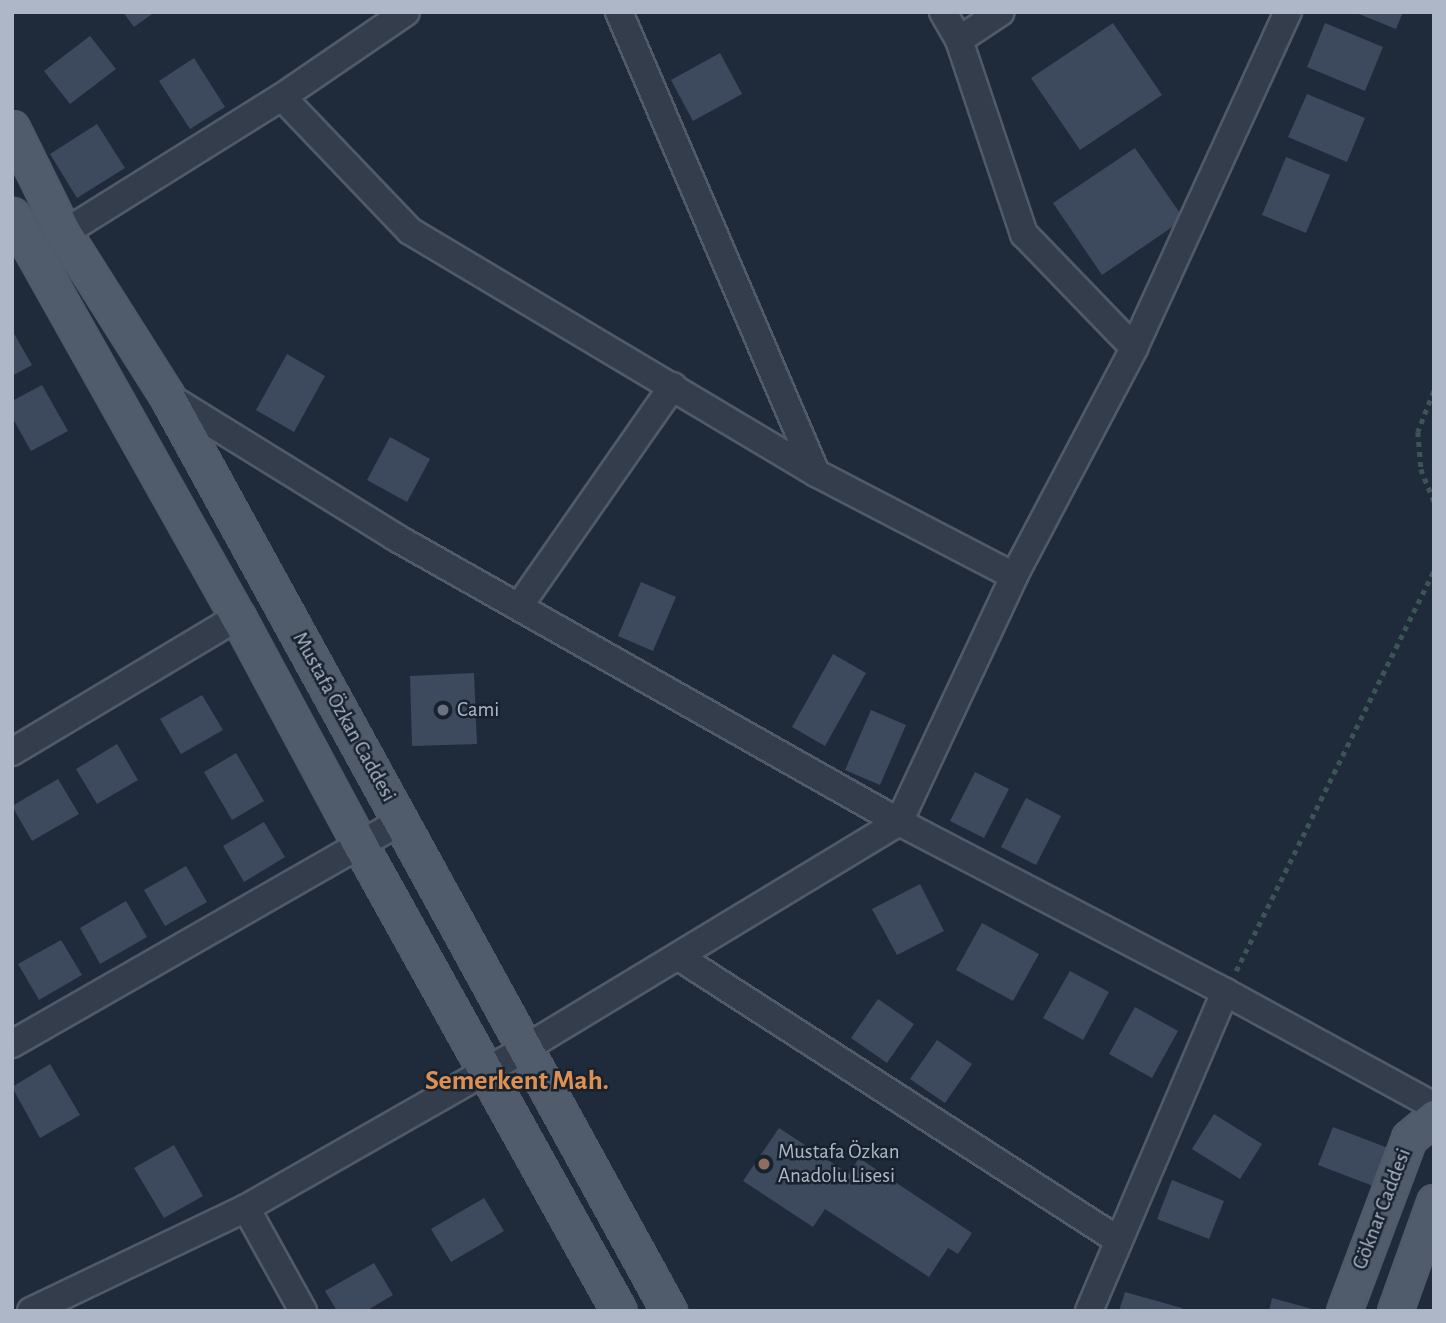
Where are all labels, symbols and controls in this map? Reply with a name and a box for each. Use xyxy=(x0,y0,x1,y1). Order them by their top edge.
street label: Mustafa Özkan Caddesi xyxy=(287,628,401,806)
place label: Cami xyxy=(457,697,499,723)
marker: Cami xyxy=(435,702,451,718)
district label: Semerkent Mah. xyxy=(425,1064,609,1098)
place label: Mustafa Özkan Anadolu Lisesi xyxy=(778,1139,900,1189)
street label: Göknar Caddesi xyxy=(1347,1145,1417,1273)
marker: Mustafa Özkan Anadolu Lisesi xyxy=(756,1156,772,1172)

